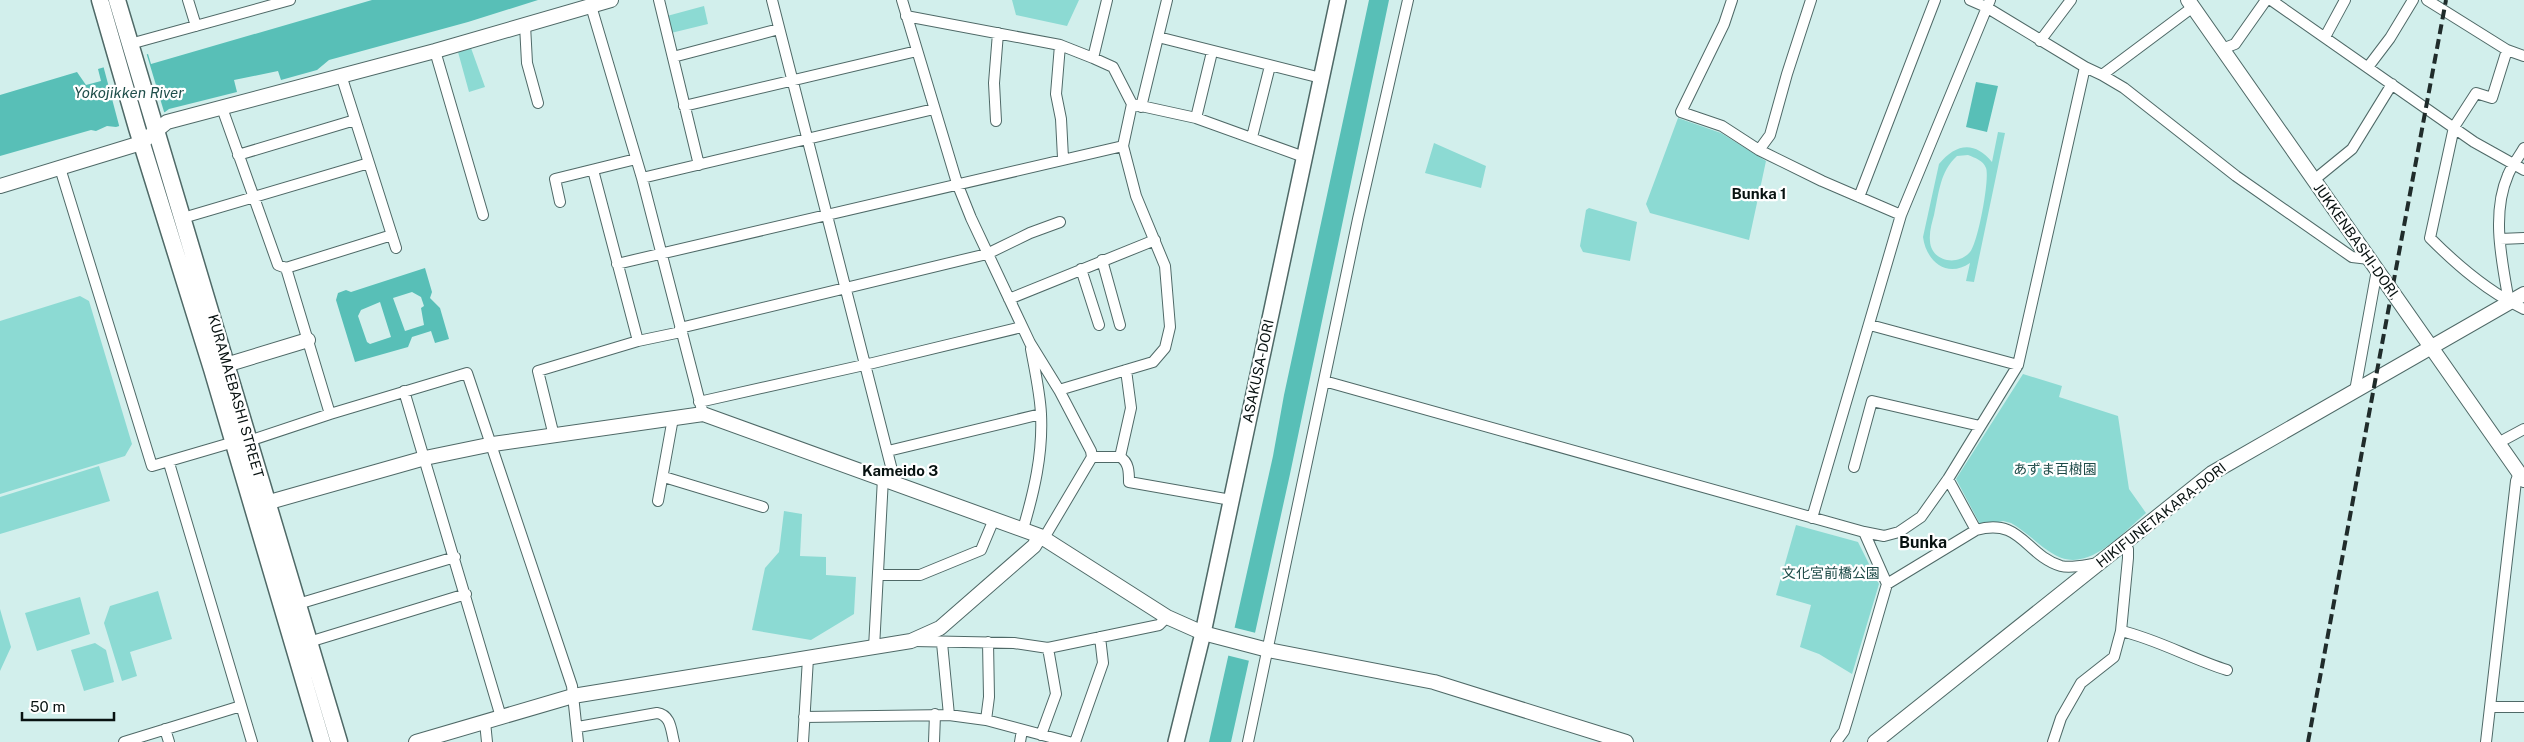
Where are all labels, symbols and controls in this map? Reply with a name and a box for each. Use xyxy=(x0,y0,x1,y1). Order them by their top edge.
water label: Yokojikken River xyxy=(74,84,184,101)
street label: JUKKENBASHI-DORI xyxy=(2311,180,2401,300)
district label: Bunka 1 xyxy=(1732,185,1786,202)
street label: KURAMAEBASHI STREET xyxy=(205,313,267,479)
street label: ASAKUSA-DORI xyxy=(1239,318,1277,424)
street label: HIKIFUNETAKARA-DORI xyxy=(2093,459,2229,571)
park label: あずま百樹園 xyxy=(2013,461,2097,477)
district label: Kameido 3 xyxy=(862,462,938,479)
district label: Bunka xyxy=(1899,533,1947,552)
park label: 文化宮前橋公園 xyxy=(1782,565,1880,581)
scale bar xyxy=(22,690,115,722)
text: 50 m xyxy=(30,698,65,715)

